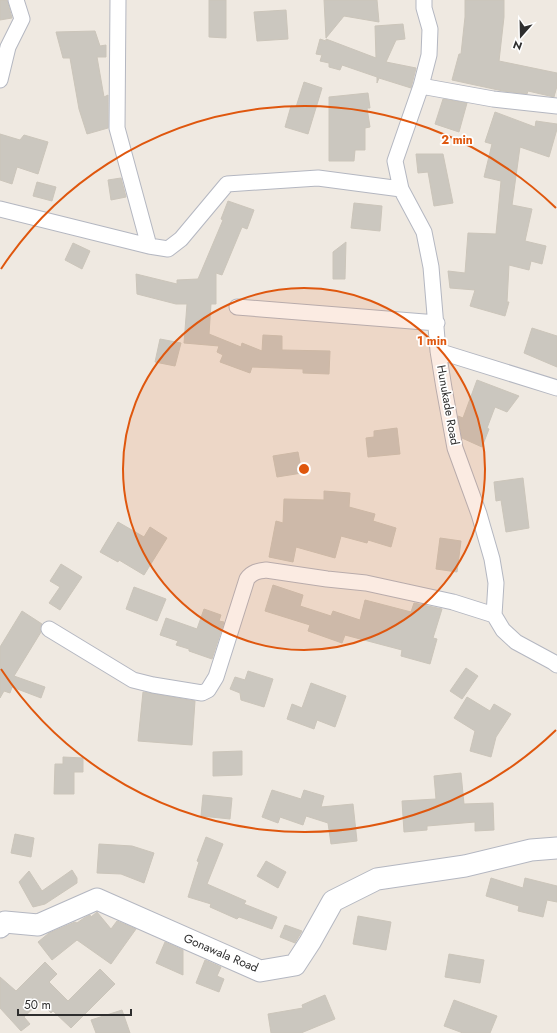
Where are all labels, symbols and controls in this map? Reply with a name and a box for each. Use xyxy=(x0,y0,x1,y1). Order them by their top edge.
north arrow xyxy=(501,16,541,56)
text: N xyxy=(511,36,524,54)
text: 2 min xyxy=(441,131,473,149)
text: 1 min xyxy=(417,332,447,350)
street label: Hunukade Road xyxy=(432,364,464,446)
centre of rings xyxy=(297,462,311,476)
street label: Gonawala Road xyxy=(181,929,261,977)
scale bar xyxy=(18,991,131,1017)
text: 50 m xyxy=(24,996,51,1014)

